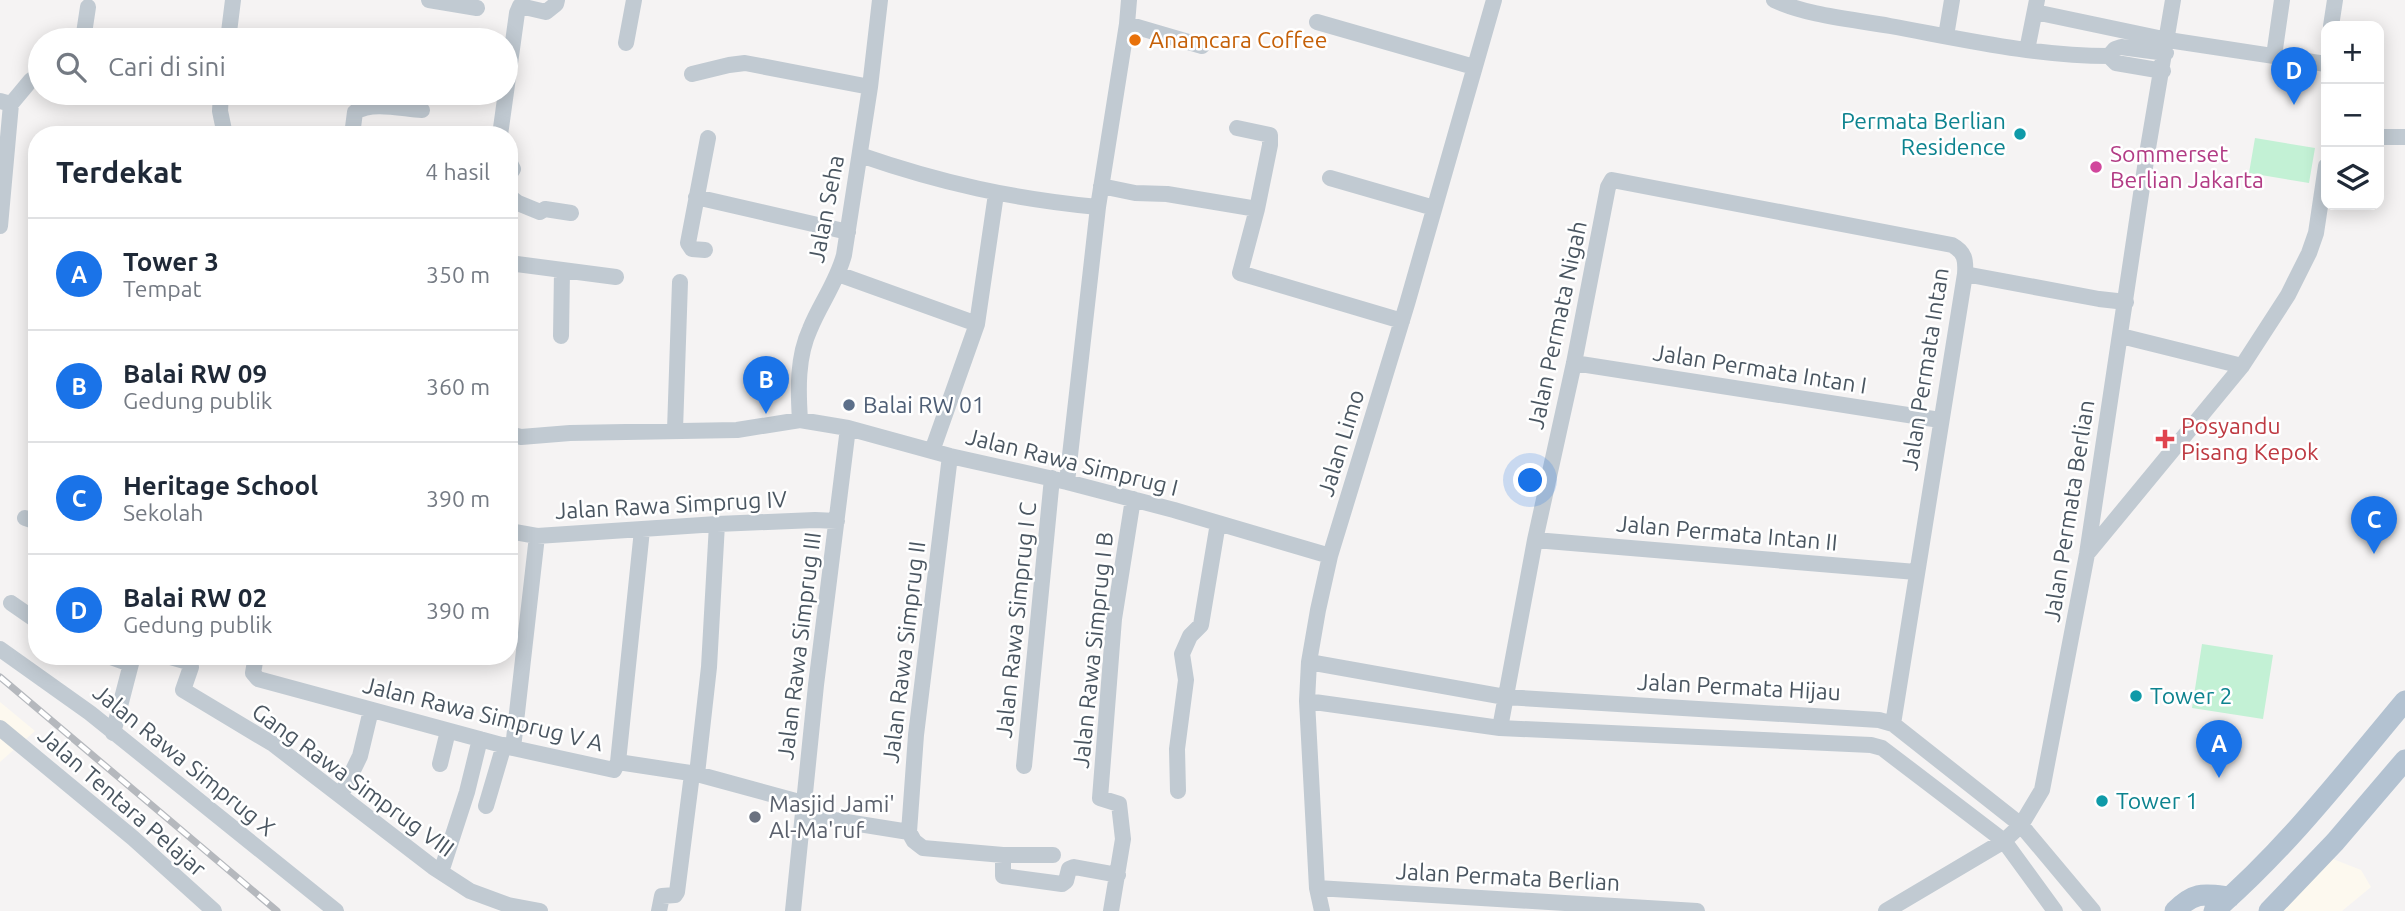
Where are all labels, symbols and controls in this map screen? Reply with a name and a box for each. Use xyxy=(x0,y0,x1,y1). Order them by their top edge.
map controls xyxy=(2321,21,2384,210)
button: + xyxy=(2321,21,2384,84)
place label: Anamcara Coffee xyxy=(1149,27,1327,52)
search box xyxy=(28,28,518,105)
marker: Anamcara Coffee xyxy=(1127,32,1143,48)
pin: D xyxy=(2271,47,2317,105)
icon: search xyxy=(52,48,90,86)
text: Cari di sini xyxy=(108,52,226,81)
button: − xyxy=(2321,84,2384,147)
place label: Permata Berlian Residence xyxy=(1841,108,2006,159)
marker: Permata Berlian Residence xyxy=(2012,126,2028,142)
place label: Sommerset Berlian Jakarta xyxy=(2110,141,2264,192)
button: layers xyxy=(2321,147,2384,210)
street label: Jalan Seha xyxy=(803,153,848,265)
text: Terdekat xyxy=(56,155,182,189)
text: 4 hasil xyxy=(425,159,490,184)
marker: Sommerset Berlian Jakarta xyxy=(2088,159,2104,175)
street label: Jalan Permata Nigah xyxy=(1522,219,1591,431)
text: Tower 3 xyxy=(123,247,219,276)
text: A xyxy=(71,262,87,287)
text: 350 m xyxy=(426,262,490,287)
street label: Jalan Permata Intan xyxy=(1896,266,1953,472)
text: Tempat xyxy=(123,276,202,301)
street label: Jalan Permata Intan I xyxy=(1651,339,1869,398)
pin: B xyxy=(743,356,789,414)
text: Balai RW 09 xyxy=(123,359,267,388)
text: B xyxy=(71,374,87,399)
text: 360 m xyxy=(426,374,490,399)
street label: Jalan Limo xyxy=(1312,387,1369,499)
text: Gedung publik xyxy=(123,388,272,413)
place label: Balai RW 01 xyxy=(863,392,985,417)
marker: Balai RW 01 xyxy=(841,397,857,413)
street label: Jalan Permata Berlian xyxy=(2039,398,2098,624)
place label: Posyandu Pisang Kepok xyxy=(2181,413,2319,464)
street label: Jalan Rawa Simprug I xyxy=(964,423,1181,500)
marker: Posyandu Pisang Kepok xyxy=(2155,429,2175,449)
your location xyxy=(1513,463,1547,497)
text: Heritage School xyxy=(123,471,318,500)
text: C xyxy=(72,486,86,511)
text: 390 m xyxy=(426,486,490,511)
street label: Jalan Rawa Simprug IV xyxy=(554,486,788,523)
pin: C xyxy=(2351,496,2397,554)
text: Sekolah xyxy=(123,500,203,525)
street label: Jalan Rawa Simprug I C xyxy=(991,501,1040,739)
street label: Jalan Permata Intan II xyxy=(1615,510,1839,555)
street label: Jalan Rawa Simprug III xyxy=(772,531,825,761)
street label: Jalan Rawa Simprug I B xyxy=(1068,531,1117,769)
street label: Jalan Rawa Simprug II xyxy=(877,539,930,764)
text: Balai RW 02 xyxy=(123,583,267,612)
text: D xyxy=(71,598,87,623)
text: 390 m xyxy=(426,598,490,623)
text: Gedung publik xyxy=(123,612,272,637)
street label: Jalan Permata Hijau xyxy=(1636,669,1842,704)
street label: Jalan Rawa Simprug V A xyxy=(360,672,606,755)
street label: Jalan Rawa Simprug X xyxy=(89,679,280,840)
place label: Tower 2 xyxy=(2150,683,2233,708)
marker: Tower 2 xyxy=(2128,688,2144,704)
street label: Gang Rawa Simprug VIII xyxy=(248,698,459,861)
pin: A xyxy=(2196,720,2242,778)
street label: Jalan Tentara Pelajar xyxy=(34,722,211,881)
place label: Tower 1 xyxy=(2116,788,2199,813)
place label: Masjid Jami' Al-Ma'ruf xyxy=(769,791,895,842)
marker: Tower 1 xyxy=(2094,793,2110,809)
marker: Masjid Jami' Al-Ma'ruf xyxy=(747,809,763,825)
street label: Jalan Permata Berlian xyxy=(1395,858,1621,895)

